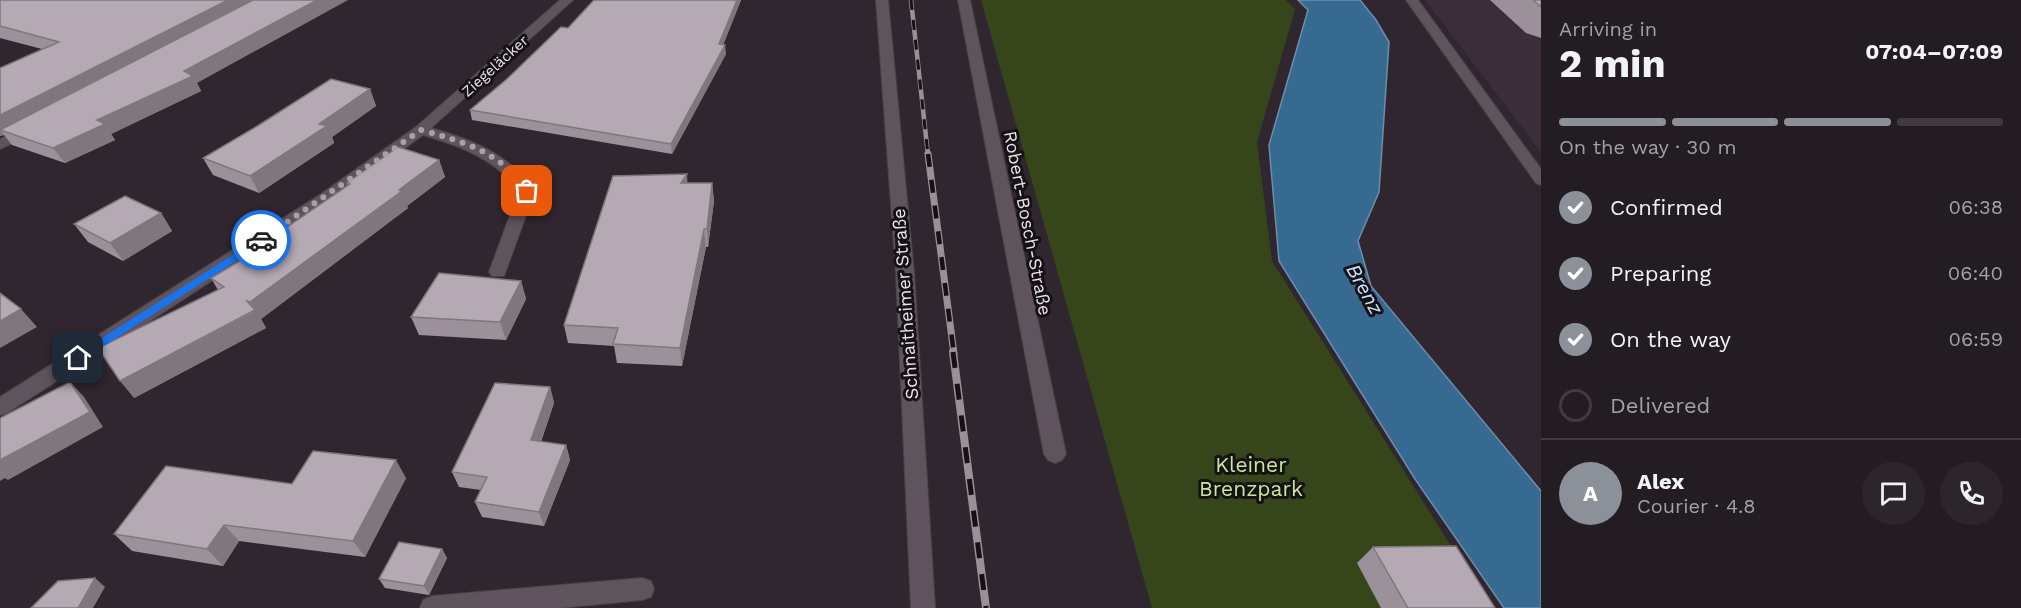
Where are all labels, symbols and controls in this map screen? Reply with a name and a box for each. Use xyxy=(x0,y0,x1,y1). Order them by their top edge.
text: Arriving in xyxy=(1559,17,1657,41)
street label: Ziegeläcker xyxy=(458,31,532,101)
text: 07:04–07:09 xyxy=(1865,39,2003,64)
text: 2 min xyxy=(1559,41,1666,86)
street label: Robert-Bosch-Straße xyxy=(1000,129,1056,317)
text: On the way · 30 m xyxy=(1559,135,1737,159)
pin xyxy=(501,165,552,216)
icon: bag xyxy=(510,174,543,207)
icon: check xyxy=(1559,191,1592,224)
text: Confirmed xyxy=(1610,195,1723,220)
text: 06:38 xyxy=(1949,195,2003,219)
street label: Schnaitheimer Straße xyxy=(888,208,922,400)
courier xyxy=(231,210,291,270)
icon: car xyxy=(245,224,278,257)
icon: check xyxy=(1559,257,1592,290)
water label: Brenz xyxy=(1341,260,1389,319)
text: Preparing xyxy=(1610,261,1711,286)
text: 06:40 xyxy=(1948,261,2003,285)
icon: check xyxy=(1559,323,1592,356)
text: On the way xyxy=(1610,327,1731,352)
text: 06:59 xyxy=(1949,327,2003,351)
pin xyxy=(52,332,103,383)
icon: home xyxy=(61,341,94,374)
text: Delivered xyxy=(1610,393,1710,418)
park label: Kleiner Brenzpark xyxy=(1199,452,1303,501)
button: chat xyxy=(1862,462,1925,525)
button: phone xyxy=(1940,462,2003,525)
text: Alex xyxy=(1637,469,1684,494)
text: A xyxy=(1583,481,1598,506)
text: Courier · 4.8 xyxy=(1637,494,1756,518)

